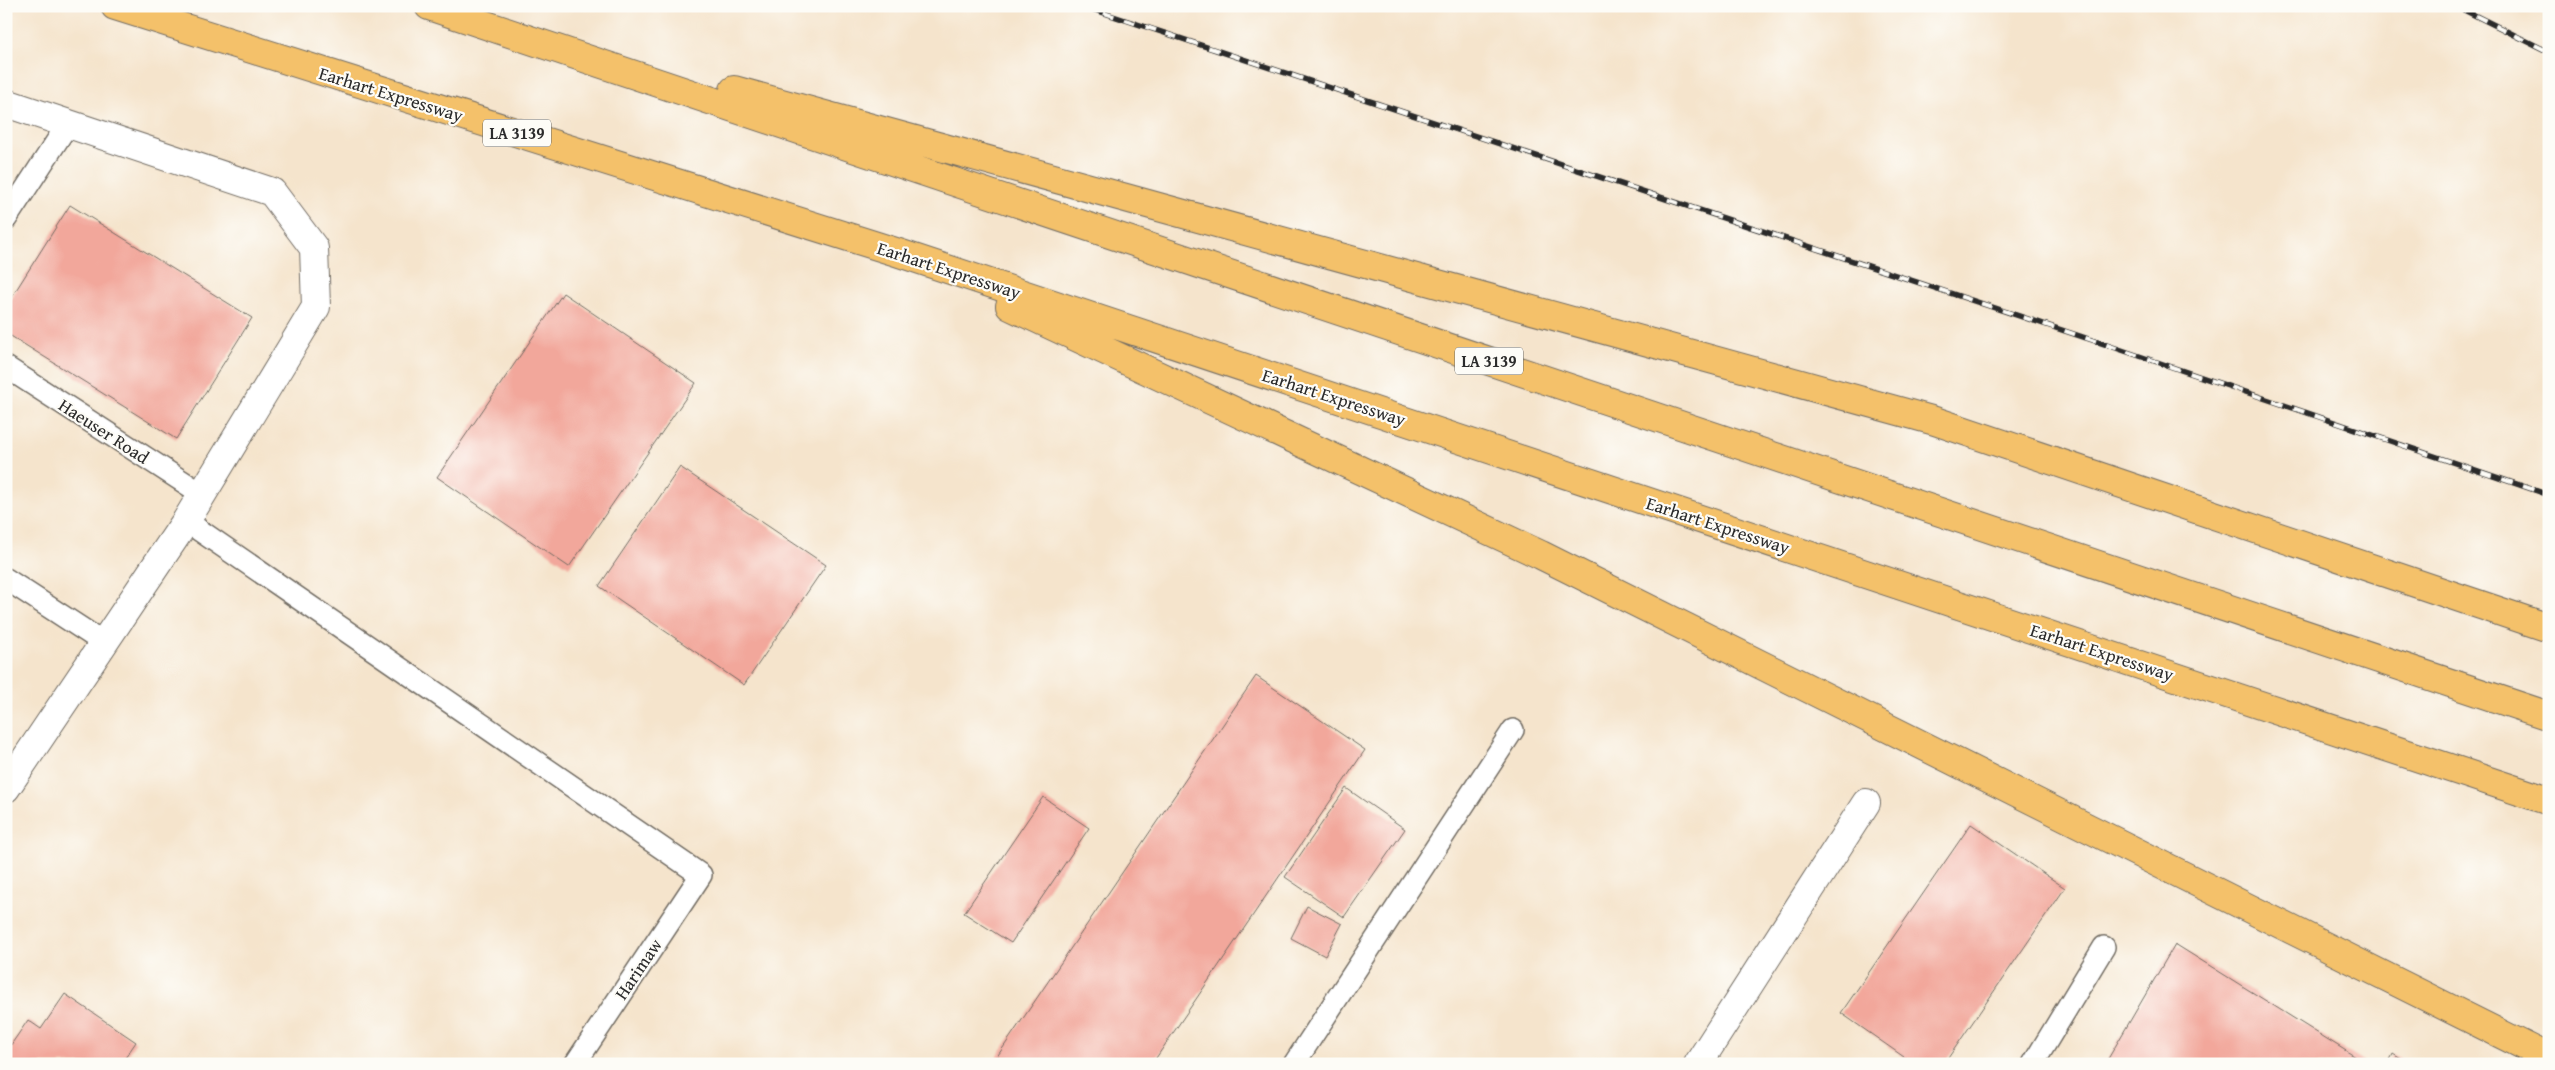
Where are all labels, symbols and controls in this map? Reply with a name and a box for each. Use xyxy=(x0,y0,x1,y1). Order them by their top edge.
street label: Earhart Expressway xyxy=(316,59,466,129)
road number: LA 3139 xyxy=(483,120,551,146)
street label: Earhart Expressway xyxy=(874,234,1024,306)
road number: LA 3139 xyxy=(1455,348,1523,374)
street label: Earhart Expressway xyxy=(1259,361,1409,433)
street label: Haeuser Road xyxy=(53,392,155,471)
street label: Earhart Expressway xyxy=(1643,489,1793,561)
street label: Earhart Expressway xyxy=(2027,616,2177,688)
street label: Harimaw xyxy=(608,933,669,1005)

